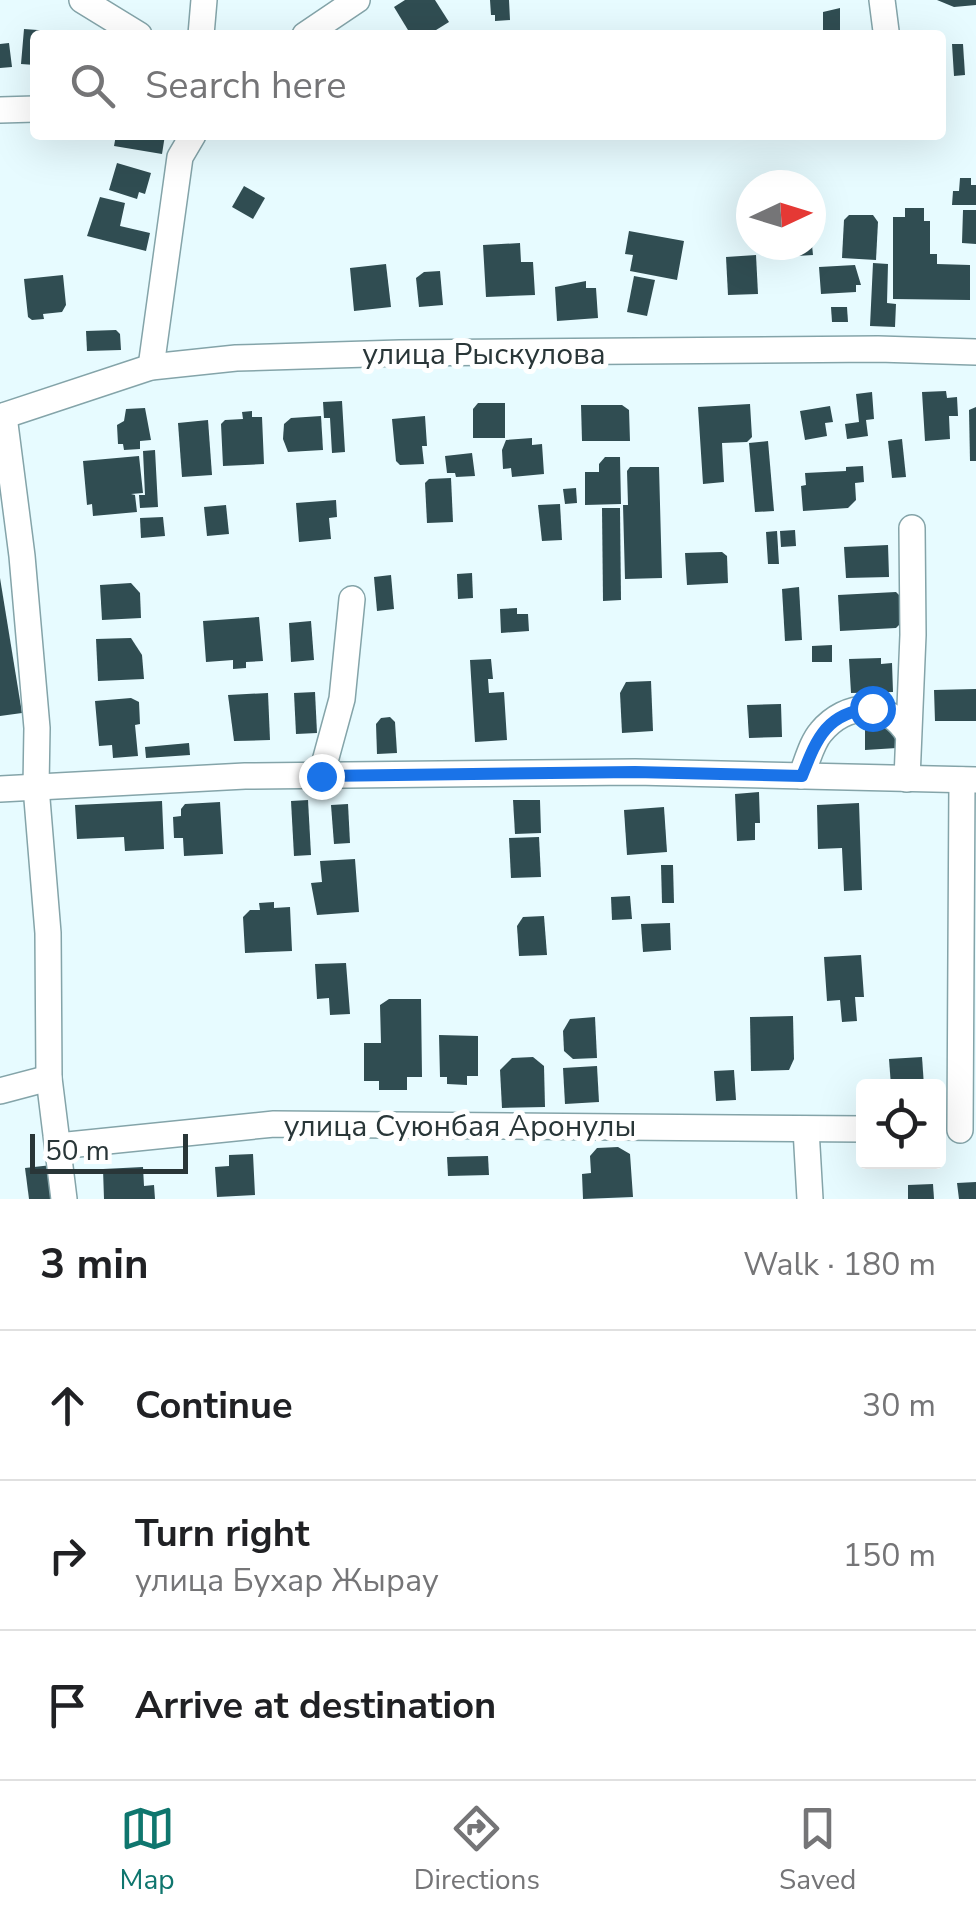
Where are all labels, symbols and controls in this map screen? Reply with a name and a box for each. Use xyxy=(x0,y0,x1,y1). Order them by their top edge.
search box xyxy=(30,30,946,140)
icon: search xyxy=(65,58,120,113)
text: Search here xyxy=(145,60,346,111)
north arrow xyxy=(736,170,826,260)
street label: улица Рыскулова xyxy=(362,334,606,375)
route start xyxy=(850,686,896,732)
route end xyxy=(299,754,345,800)
map controls xyxy=(856,1079,946,1169)
button: locate xyxy=(856,1079,946,1169)
street label: улица Суюнбая Аронулы xyxy=(284,1106,636,1147)
scale bar xyxy=(30,1129,188,1174)
text: 50 m xyxy=(45,1132,110,1170)
text: 3 min xyxy=(40,1236,149,1293)
text: Walk · 180 m xyxy=(743,1243,936,1286)
icon: ahead xyxy=(40,1378,95,1433)
text: Continue xyxy=(135,1380,293,1431)
text: 30 m xyxy=(862,1384,936,1427)
text: Turn right xyxy=(135,1508,310,1559)
icon: right xyxy=(40,1528,95,1583)
text: 150 m xyxy=(843,1534,936,1577)
text: улица Бухар Жырау xyxy=(135,1559,439,1602)
icon: arrive xyxy=(40,1678,95,1733)
text: Arrive at destination xyxy=(135,1680,496,1731)
tab: Map xyxy=(120,1801,175,1899)
tab: Directions xyxy=(414,1801,540,1899)
tab: Saved xyxy=(779,1801,856,1899)

